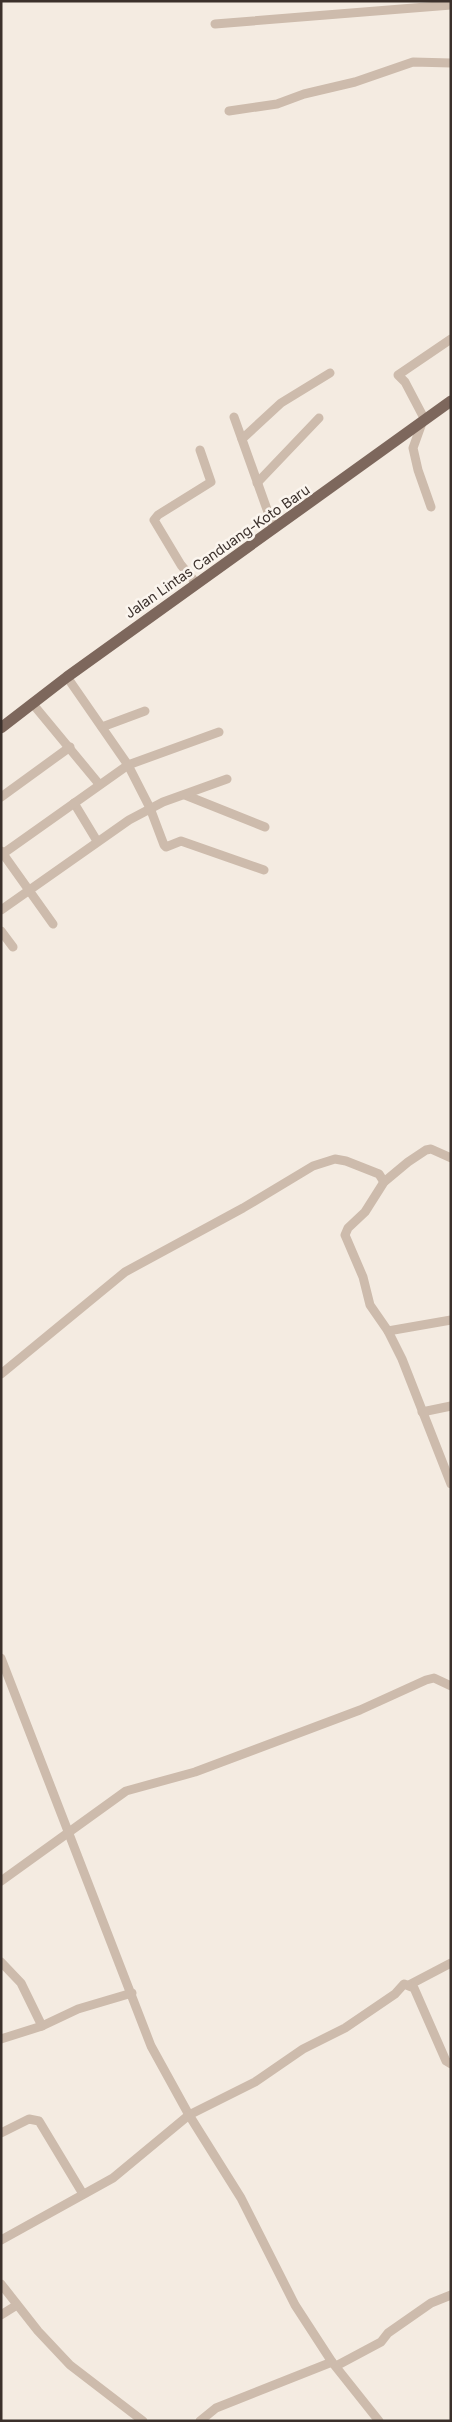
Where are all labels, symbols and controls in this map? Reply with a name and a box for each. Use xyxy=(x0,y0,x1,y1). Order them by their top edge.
street label: Jalan Lintas Canduang-Koto Baru xyxy=(121,480,313,622)

